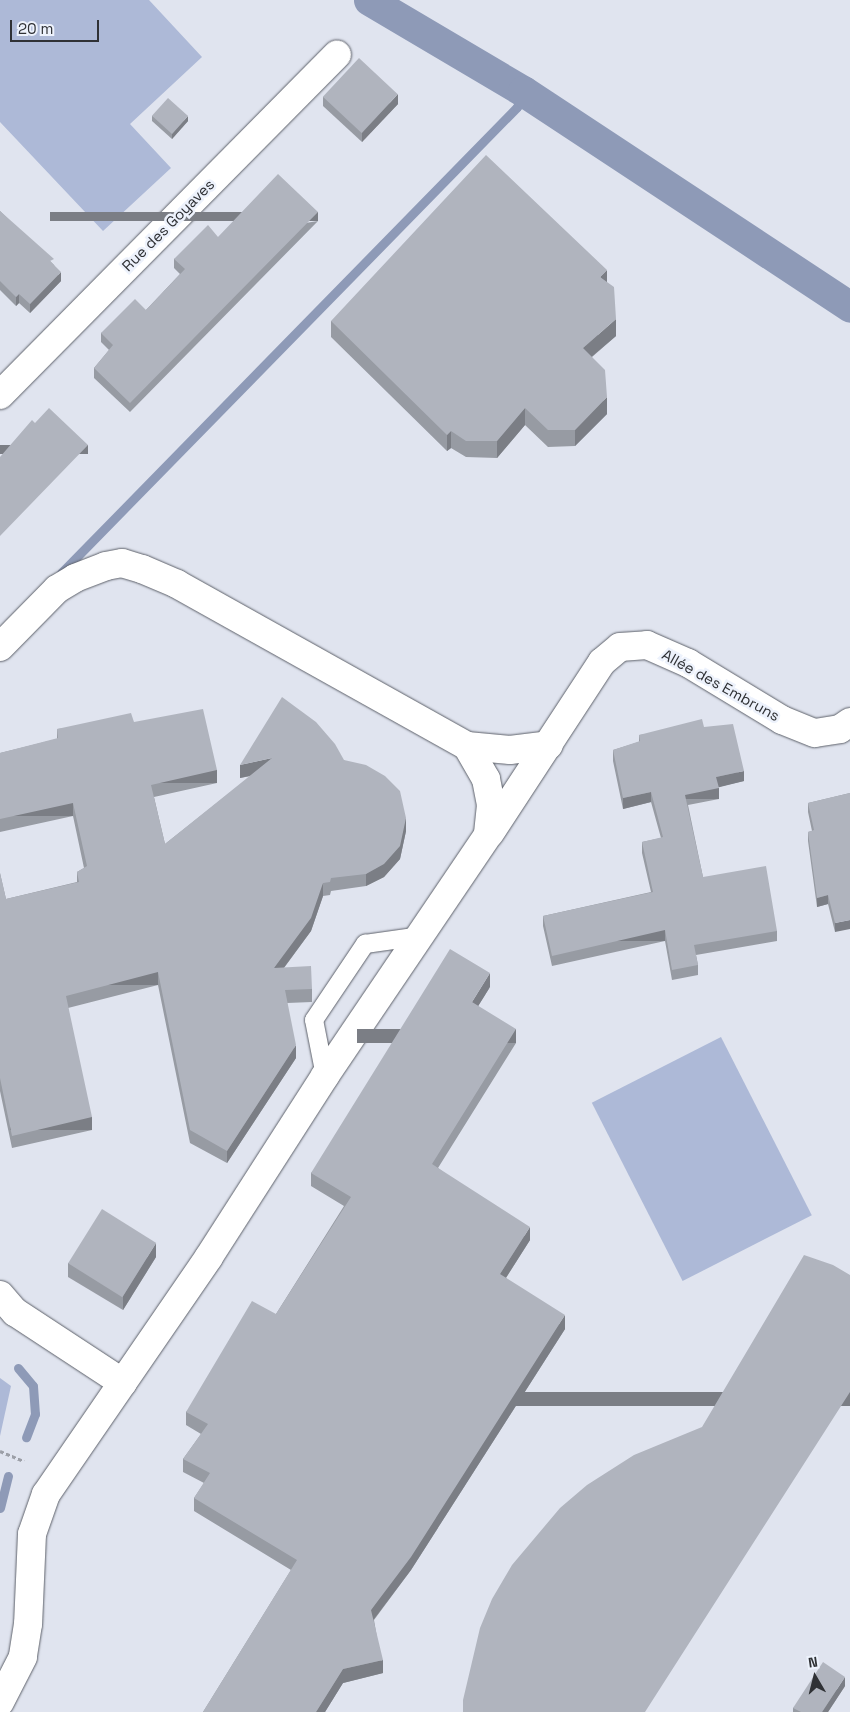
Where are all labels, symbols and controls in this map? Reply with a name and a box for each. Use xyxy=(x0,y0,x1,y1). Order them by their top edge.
scale bar xyxy=(12,10,101,42)
text: 20 m xyxy=(18,19,53,38)
street label: Rue des Goyaves xyxy=(118,175,218,275)
street label: Allée des Embruns xyxy=(659,645,783,725)
north arrow xyxy=(790,1652,840,1702)
text: N xyxy=(807,1653,819,1672)

